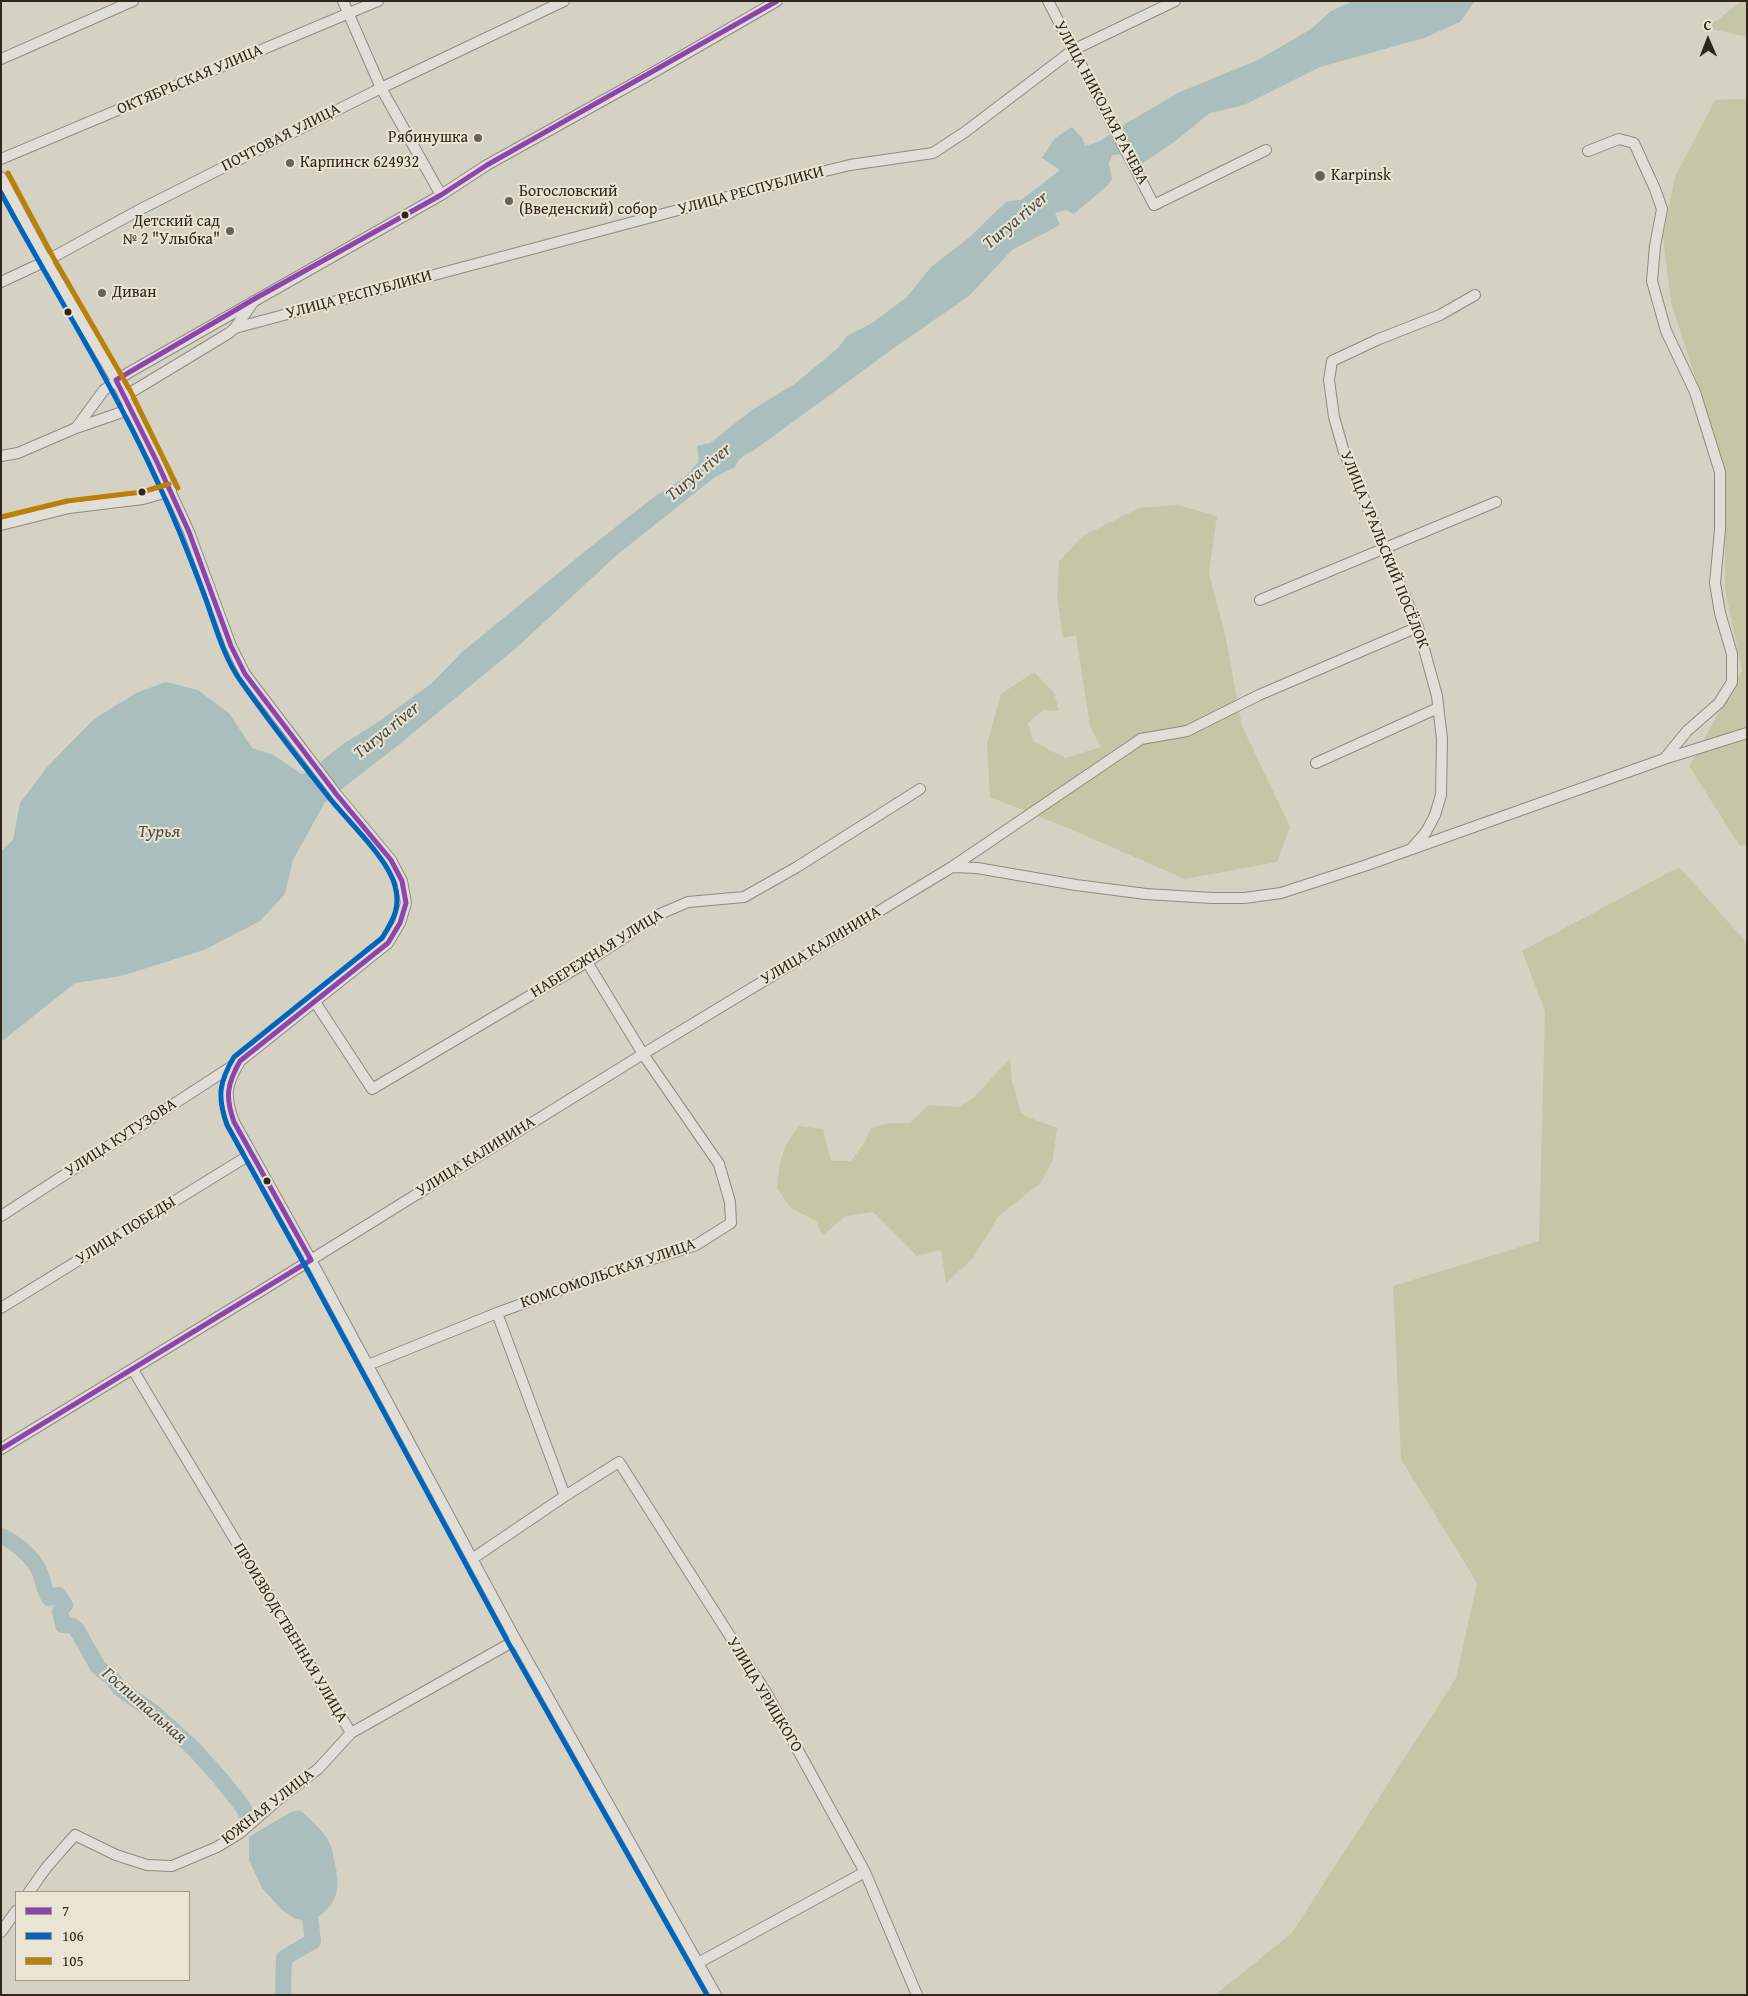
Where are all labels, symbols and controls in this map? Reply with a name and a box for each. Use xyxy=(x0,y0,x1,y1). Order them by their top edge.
north arrow xyxy=(1683,15,1733,65)
text: С xyxy=(1704,15,1712,35)
street label: УЛИЦА НИКОЛАЯ РАЧЕВА xyxy=(1050,18,1152,188)
street label: ОКТЯБРЬСКАЯ УЛИЦА xyxy=(114,41,266,119)
street label: ПОЧТОВАЯ УЛИЦА xyxy=(218,100,344,176)
place label: Рябинушка xyxy=(388,128,468,148)
marker: Рябинушка xyxy=(472,132,484,144)
place label: Карпинск 624932 xyxy=(300,153,419,173)
marker: Карпинск 624932 xyxy=(284,157,296,169)
street label: УЛИЦА РЕСПУБЛИКИ xyxy=(676,162,826,220)
place label: Karpinsk xyxy=(1331,166,1391,186)
marker: Karpinsk xyxy=(1313,169,1327,183)
place label: Богословский (Введенский) собор xyxy=(519,182,657,220)
water label: Turya river xyxy=(979,187,1053,255)
marker: Богословский (Введенский) собор xyxy=(503,195,515,207)
unlabelled marker xyxy=(400,210,410,220)
place label: Детский сад № 2 "Улыбка" xyxy=(122,212,220,250)
marker: Детский сад № 2 "Улыбка" xyxy=(224,225,236,237)
street label: УЛИЦА РЕСПУБЛИКИ xyxy=(284,266,434,324)
place label: Диван xyxy=(112,283,156,303)
marker: Диван xyxy=(96,287,108,299)
unlabelled marker xyxy=(63,307,73,317)
water label: Turya river xyxy=(662,439,736,507)
street label: УЛИЦА УРАЛЬСКИЙ ПОСЁЛОК xyxy=(1335,448,1433,652)
unlabelled marker xyxy=(137,487,147,497)
water label: Turya river xyxy=(350,698,424,764)
water label: Турья xyxy=(138,821,180,843)
street label: УЛИЦА КАЛИНИНА xyxy=(758,903,884,989)
street label: НАБЕРЕЖНАЯ УЛИЦА xyxy=(527,905,667,1003)
street label: УЛИЦА КУТУЗОВА xyxy=(62,1095,180,1181)
street label: УЛИЦА КАЛИНИНА xyxy=(413,1113,539,1201)
unlabelled marker xyxy=(262,1176,272,1186)
street label: УЛИЦА ПОБЕДЫ xyxy=(73,1193,179,1269)
street label: КОМСОМОЛЬСКАЯ УЛИЦА xyxy=(518,1235,698,1313)
street label: ПРОИЗВОДСТВЕННАЯ УЛИЦА xyxy=(229,1540,351,1726)
street label: УЛИЦА УРИЦКОГО xyxy=(722,1634,806,1756)
water label: Госпитальная xyxy=(97,1663,191,1749)
street label: ЮЖНАЯ УЛИЦА xyxy=(218,1765,318,1849)
legend xyxy=(15,1891,190,1981)
text: 7 xyxy=(62,1900,69,1921)
text: 106 xyxy=(62,1925,84,1946)
text: 105 xyxy=(62,1950,84,1971)

